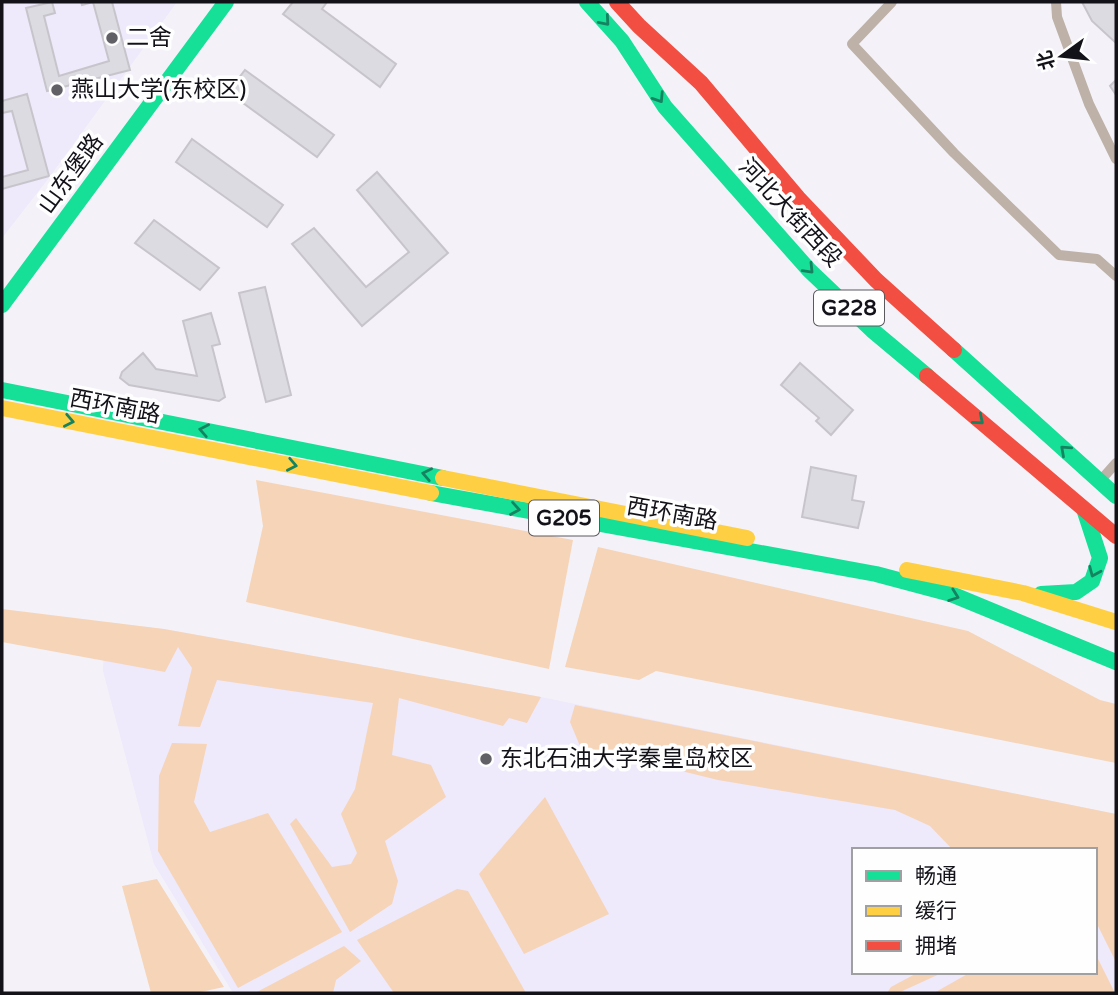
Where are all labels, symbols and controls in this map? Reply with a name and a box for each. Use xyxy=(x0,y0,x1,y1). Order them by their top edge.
one-way arrow xyxy=(596,13,609,26)
north arrow xyxy=(1027,21,1097,91)
place label: 二舍 xyxy=(126,24,172,52)
marker: 二舍 xyxy=(104,30,120,46)
text: 北 xyxy=(1033,48,1060,72)
place label: 燕山大学(东校区) xyxy=(71,76,246,104)
marker: 燕山大学(东校区) xyxy=(49,82,65,98)
one-way arrow xyxy=(651,90,664,103)
street label: 山东堡路 xyxy=(33,129,109,219)
street label: 河北大街西段 xyxy=(733,153,847,273)
one-way arrow xyxy=(800,261,813,274)
road number: G228 xyxy=(814,290,884,326)
street label: 西环南路 xyxy=(67,384,163,430)
one-way arrow xyxy=(970,412,983,424)
one-way arrow xyxy=(63,413,75,428)
one-way arrow xyxy=(198,423,210,438)
one-way arrow xyxy=(1061,446,1074,458)
one-way arrow xyxy=(286,457,298,472)
one-way arrow xyxy=(421,467,433,482)
street label: 西环南路 xyxy=(624,492,720,536)
road number: G205 xyxy=(529,500,599,536)
one-way arrow xyxy=(509,501,521,516)
one-way arrow xyxy=(1089,565,1103,577)
one-way arrow xyxy=(948,588,960,602)
place label: 东北石油大学秦皇岛校区 xyxy=(500,745,753,773)
marker: 东北石油大学秦皇岛校区 xyxy=(478,751,494,767)
legend xyxy=(852,848,1097,974)
text: 畅通 xyxy=(915,864,957,889)
text: 缓行 xyxy=(915,899,957,924)
text: 拥堵 xyxy=(915,934,957,959)

